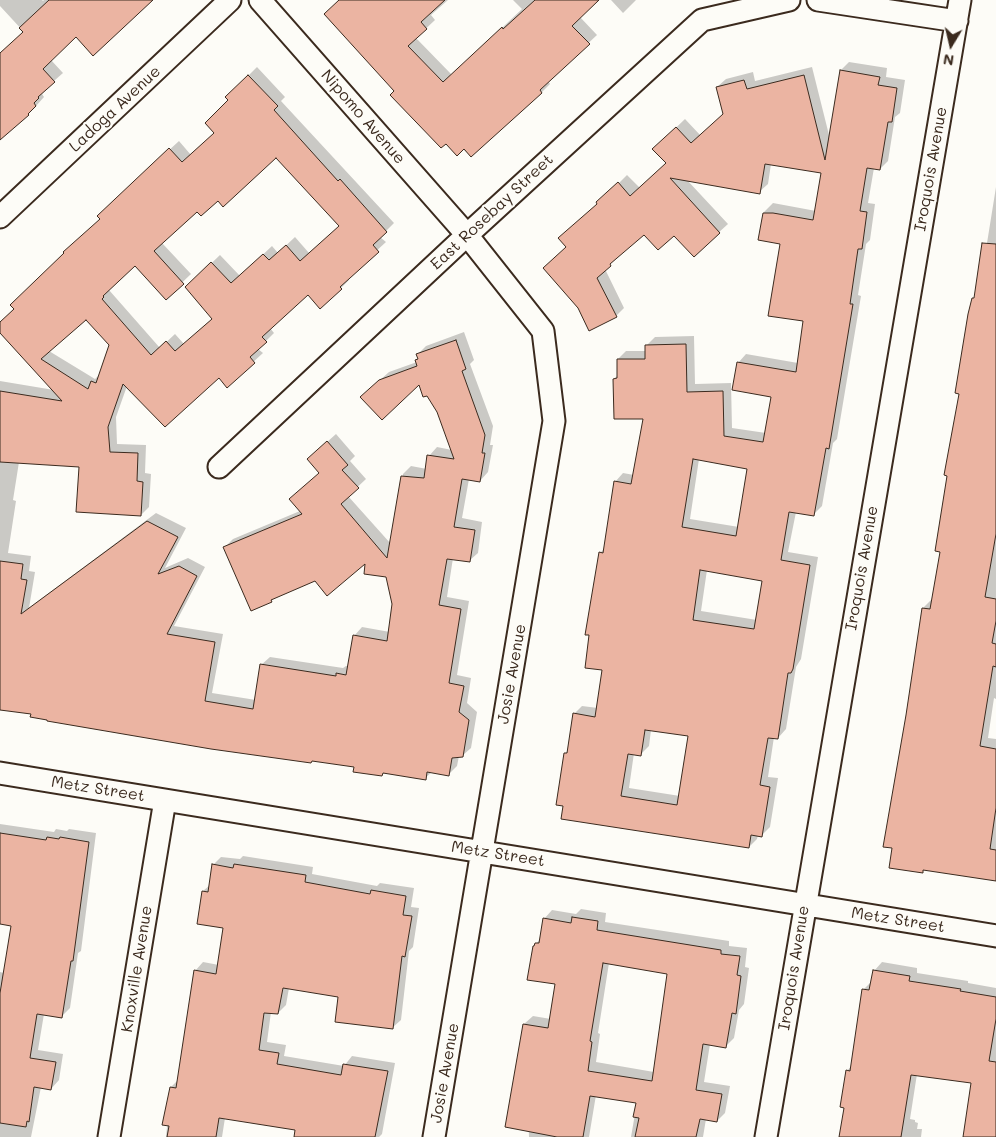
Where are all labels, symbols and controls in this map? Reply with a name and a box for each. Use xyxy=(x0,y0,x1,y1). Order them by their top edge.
north arrow xyxy=(926,20,976,70)
text: N xyxy=(942,50,955,71)
street label: Ladoga Avenue xyxy=(65,62,165,156)
street label: Nipomo Avenue xyxy=(317,66,409,168)
street label: Iroquois Avenue xyxy=(911,105,951,233)
street label: East Rosebay Street xyxy=(427,150,557,274)
street label: Iroquois Avenue xyxy=(842,504,882,632)
street label: Josie Avenue xyxy=(494,622,530,726)
street label: Metz Street xyxy=(50,772,146,806)
street label: Metz Street xyxy=(450,837,546,871)
street label: Metz Street xyxy=(850,903,946,937)
street label: Knoxville Avenue xyxy=(118,904,156,1034)
street label: Iroquois Avenue xyxy=(775,904,813,1032)
street label: Josie Avenue xyxy=(427,1021,463,1125)

